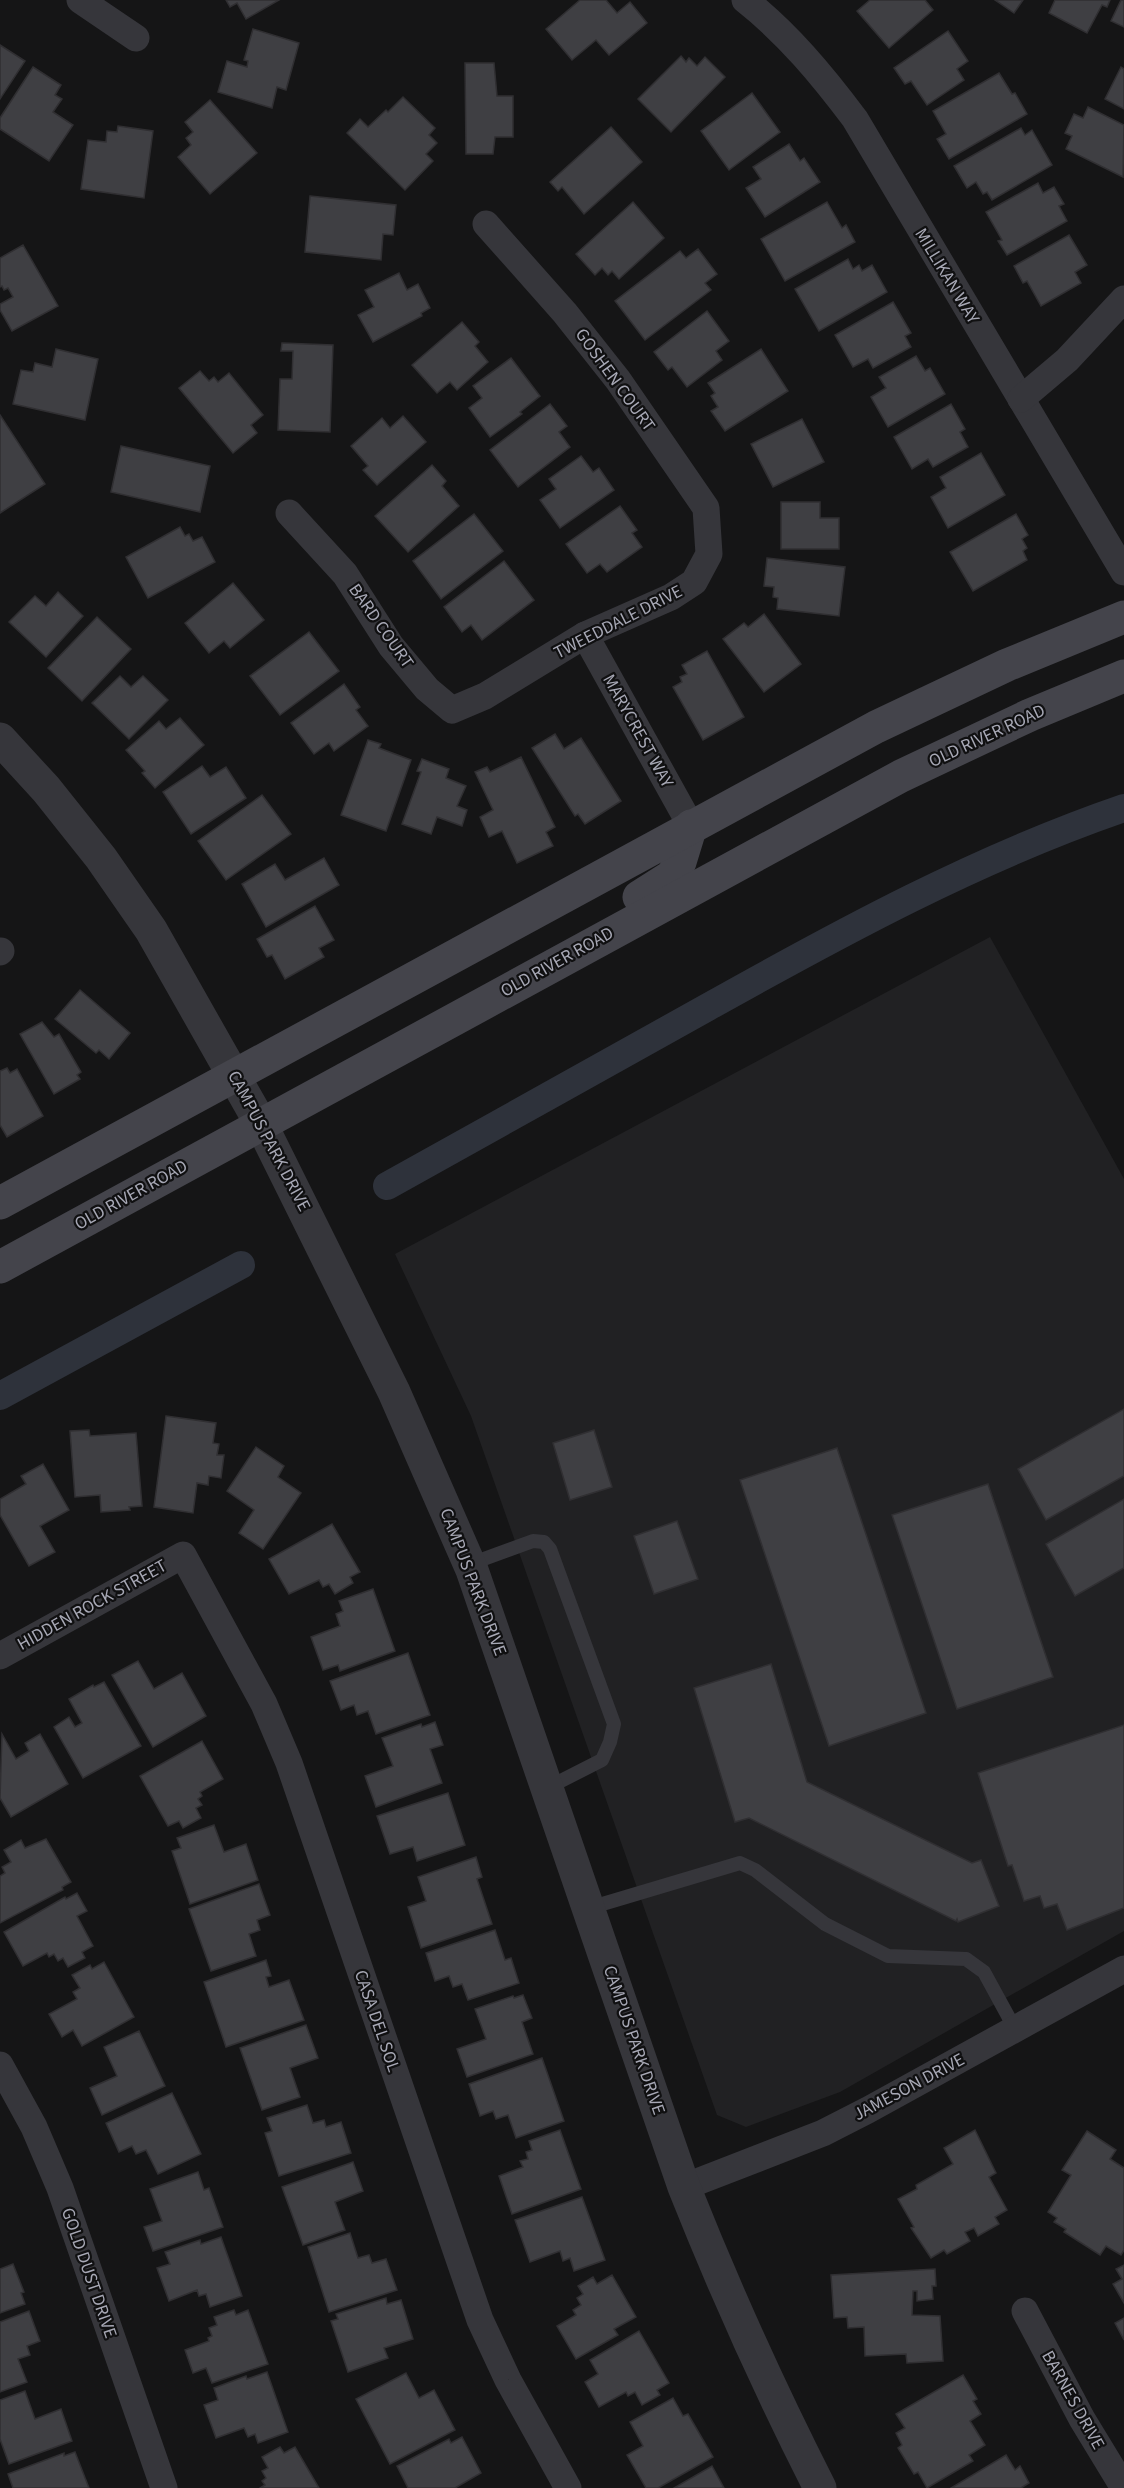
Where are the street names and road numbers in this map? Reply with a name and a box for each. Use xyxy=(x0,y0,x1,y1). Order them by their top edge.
street label: MILLIKAN WAY xyxy=(909,223,986,329)
street label: GOSHEN COURT xyxy=(569,323,661,437)
street label: BARD COURT xyxy=(343,579,420,674)
street label: TWEEDDALE DRIVE xyxy=(549,579,687,665)
street label: MARYCREST WAY xyxy=(596,670,680,793)
street label: OLD RIVER ROAD xyxy=(925,698,1049,774)
street label: OLD RIVER ROAD xyxy=(496,921,618,1003)
street label: CAMPUS PARK DRIVE xyxy=(221,1066,317,1216)
street label: OLD RIVER ROAD xyxy=(70,1154,192,1236)
street label: CAMPUS PARK DRIVE xyxy=(433,1505,513,1659)
street label: HIDDEN ROCK STREET xyxy=(13,1553,172,1657)
street label: CAMPUS PARK DRIVE xyxy=(597,1962,671,2118)
street label: CASA DEL SOL xyxy=(348,1967,406,2076)
street label: JAMESON DRIVE xyxy=(849,2047,969,2127)
street label: GOLD DUST DRIVE xyxy=(55,2205,123,2341)
street label: BARNES DRIVE xyxy=(1035,2346,1111,2454)

